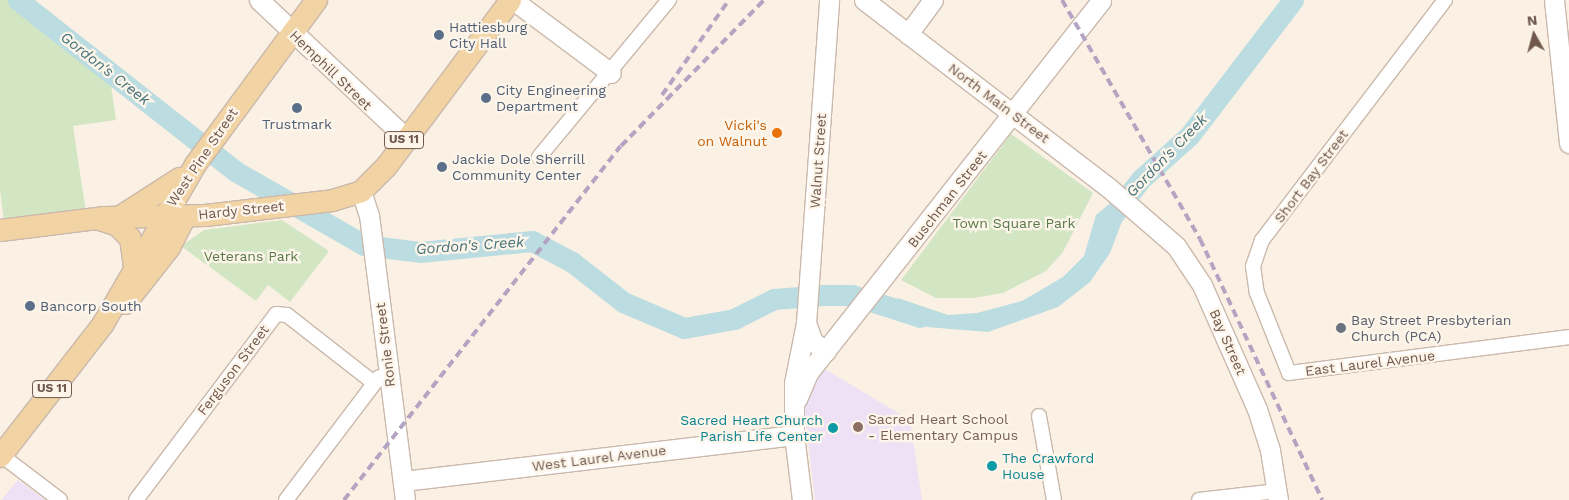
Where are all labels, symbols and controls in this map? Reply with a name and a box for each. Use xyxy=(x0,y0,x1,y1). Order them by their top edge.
north arrow xyxy=(1509,10,1559,60)
text: N xyxy=(1526,12,1538,29)
place label: Hattiesburg City Hall xyxy=(449,19,527,52)
street label: Hemphill Street xyxy=(286,26,376,114)
water label: Gordon's Creek xyxy=(57,29,153,109)
marker: Hattiesburg City Hall xyxy=(433,29,445,41)
street label: North Main Street xyxy=(945,60,1053,146)
place label: City Engineering Department xyxy=(496,82,606,114)
marker: City Engineering Department xyxy=(480,92,492,104)
marker: Trustmark xyxy=(291,102,303,114)
street label: West Pine Street xyxy=(163,105,241,209)
water label: Gordon's Creek xyxy=(1123,111,1211,201)
street label: Walnut Street xyxy=(806,113,830,209)
place label: Trustmark xyxy=(262,116,332,132)
place label: Vicki's on Walnut xyxy=(697,117,767,150)
street label: Short Bay Street xyxy=(1270,126,1352,226)
marker: Vicki's on Walnut xyxy=(771,127,783,139)
road number: US 11 xyxy=(383,130,425,150)
street label: Buschman Street xyxy=(904,147,990,251)
place label: Jackie Dole Sherrill Community Center xyxy=(452,151,585,184)
marker: Jackie Dole Sherrill Community Center xyxy=(436,161,448,173)
street label: Hardy Street xyxy=(197,197,285,223)
park label: Town Square Park xyxy=(952,215,1076,231)
water label: Gordon's Creek xyxy=(415,233,525,259)
park label: Veterans Park xyxy=(204,248,298,264)
place label: Bancorp South xyxy=(40,298,142,314)
marker: Bancorp South xyxy=(24,300,36,312)
street label: Ronie Street xyxy=(371,302,399,388)
street label: Bay Street xyxy=(1206,306,1250,378)
place label: Bay Street Presbyterian Church (PCA) xyxy=(1351,312,1512,344)
street label: Ferguson Street xyxy=(194,322,272,418)
marker: Bay Street Presbyterian Church (PCA) xyxy=(1335,322,1347,334)
street label: East Laurel Avenue xyxy=(1303,347,1437,379)
road number: US 11 xyxy=(31,379,73,398)
place label: Sacred Heart School - Elementary Campus xyxy=(868,411,1018,444)
place label: Sacred Heart Church Parish Life Center xyxy=(680,412,823,444)
marker: Sacred Heart School - Elementary Campus xyxy=(852,421,864,433)
marker: Sacred Heart Church Parish Life Center xyxy=(827,422,839,434)
street label: West Laurel Avenue xyxy=(530,441,668,475)
place label: The Crawford House xyxy=(1002,450,1094,482)
marker: The Crawford House xyxy=(986,460,998,472)

